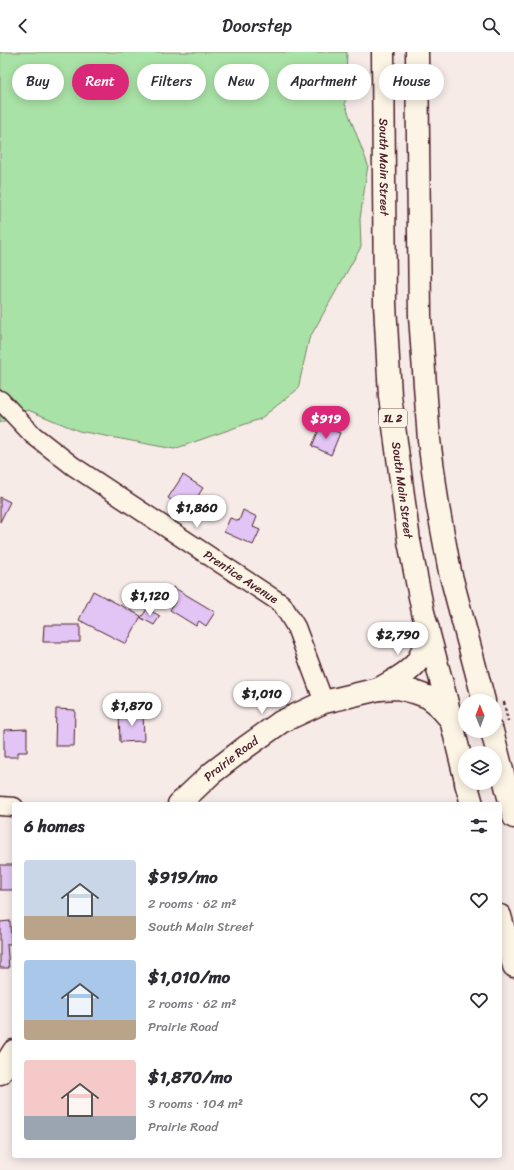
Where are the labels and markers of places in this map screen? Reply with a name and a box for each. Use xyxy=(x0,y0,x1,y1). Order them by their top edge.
pin: $919 xyxy=(302,406,350,440)
pin: $1,860 xyxy=(164,495,230,529)
pin: $1,120 xyxy=(117,583,183,617)
pin: $2,790 xyxy=(365,622,431,656)
pin: $1,010 xyxy=(229,681,295,715)
pin: $1,870 xyxy=(99,693,165,727)

